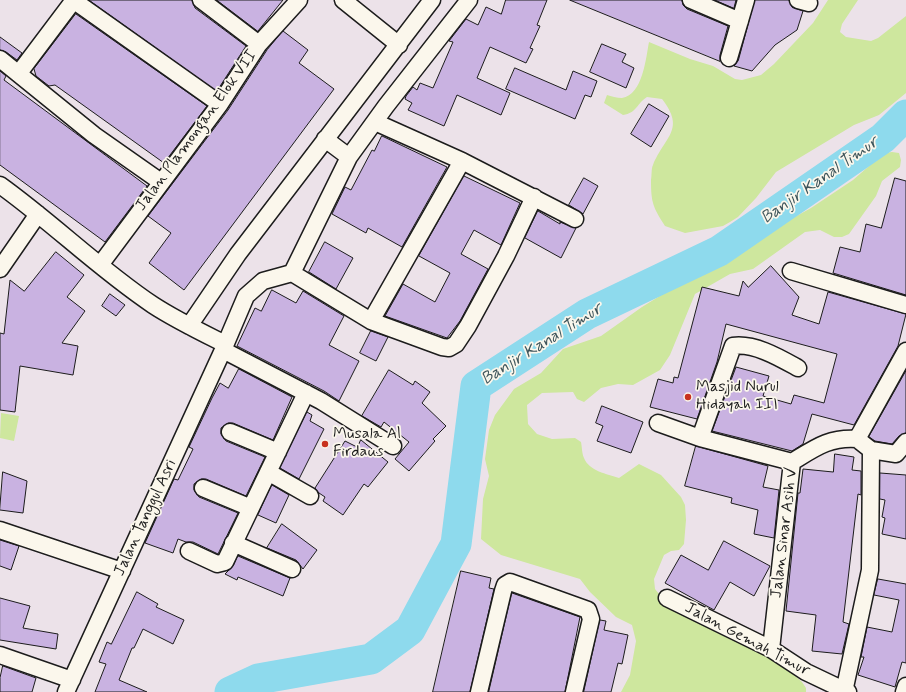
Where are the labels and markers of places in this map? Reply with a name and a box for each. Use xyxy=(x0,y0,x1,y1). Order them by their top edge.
place label: Masjid Nurul Hidayah III xyxy=(696,378,779,416)
marker: Masjid Nurul Hidayah III xyxy=(683,392,693,402)
place label: Musala Al Firdaus xyxy=(333,425,401,463)
marker: Musala Al Firdaus xyxy=(320,439,330,449)

